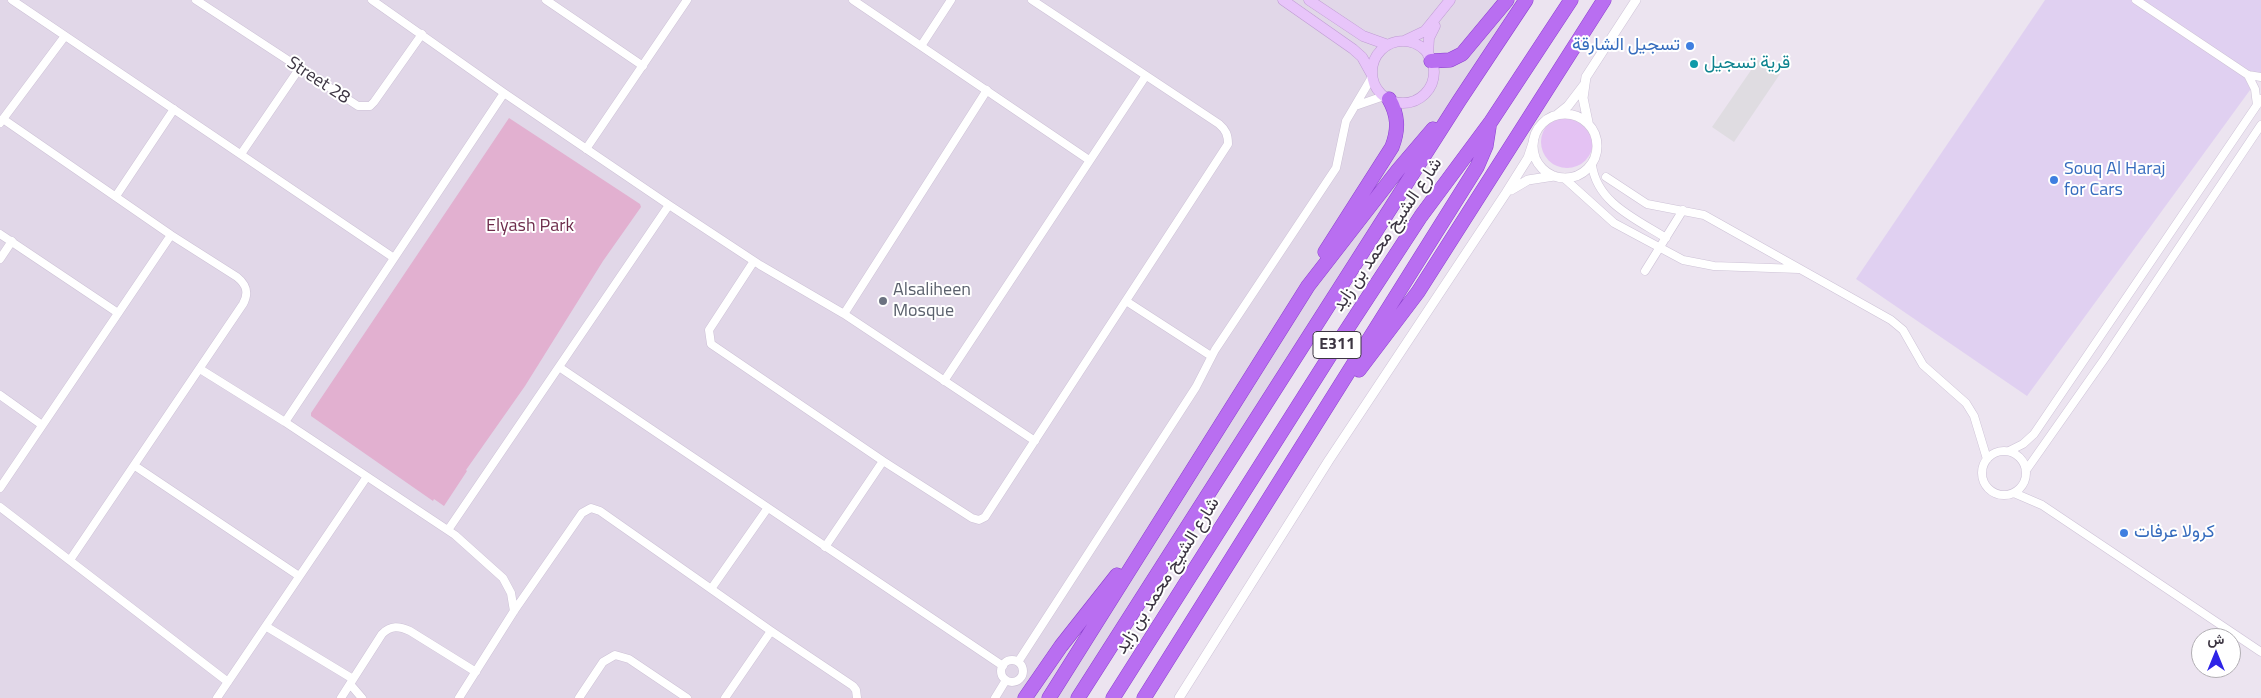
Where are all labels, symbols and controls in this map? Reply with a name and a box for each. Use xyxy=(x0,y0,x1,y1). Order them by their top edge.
place label: تسجيل الشارقة xyxy=(1572,35,1680,57)
marker: تسجيل الشارقة xyxy=(1684,40,1696,52)
street label: Street 28 xyxy=(283,53,353,109)
place label: قرية تسجيل xyxy=(1704,53,1790,75)
marker: قرية تسجيل xyxy=(1688,58,1700,70)
street label: شارع الشيخ محمد بن زايد xyxy=(1328,154,1448,316)
place label: Souq Al Haraj for Cars xyxy=(2064,159,2165,202)
marker: Souq Al Haraj for Cars xyxy=(2048,174,2060,186)
park label: Elyash Park xyxy=(486,216,574,238)
place label: Alsaliheen Mosque xyxy=(893,280,971,322)
marker: Alsaliheen Mosque xyxy=(877,295,889,307)
road number: E311 xyxy=(1313,332,1361,358)
street label: شارع الشيخ محمد بن زايد xyxy=(1111,494,1225,658)
place label: كرولا عرفات xyxy=(2134,522,2215,544)
marker: كرولا عرفات xyxy=(2118,527,2130,539)
north arrow xyxy=(2191,628,2241,678)
text: ش xyxy=(2208,628,2224,649)

